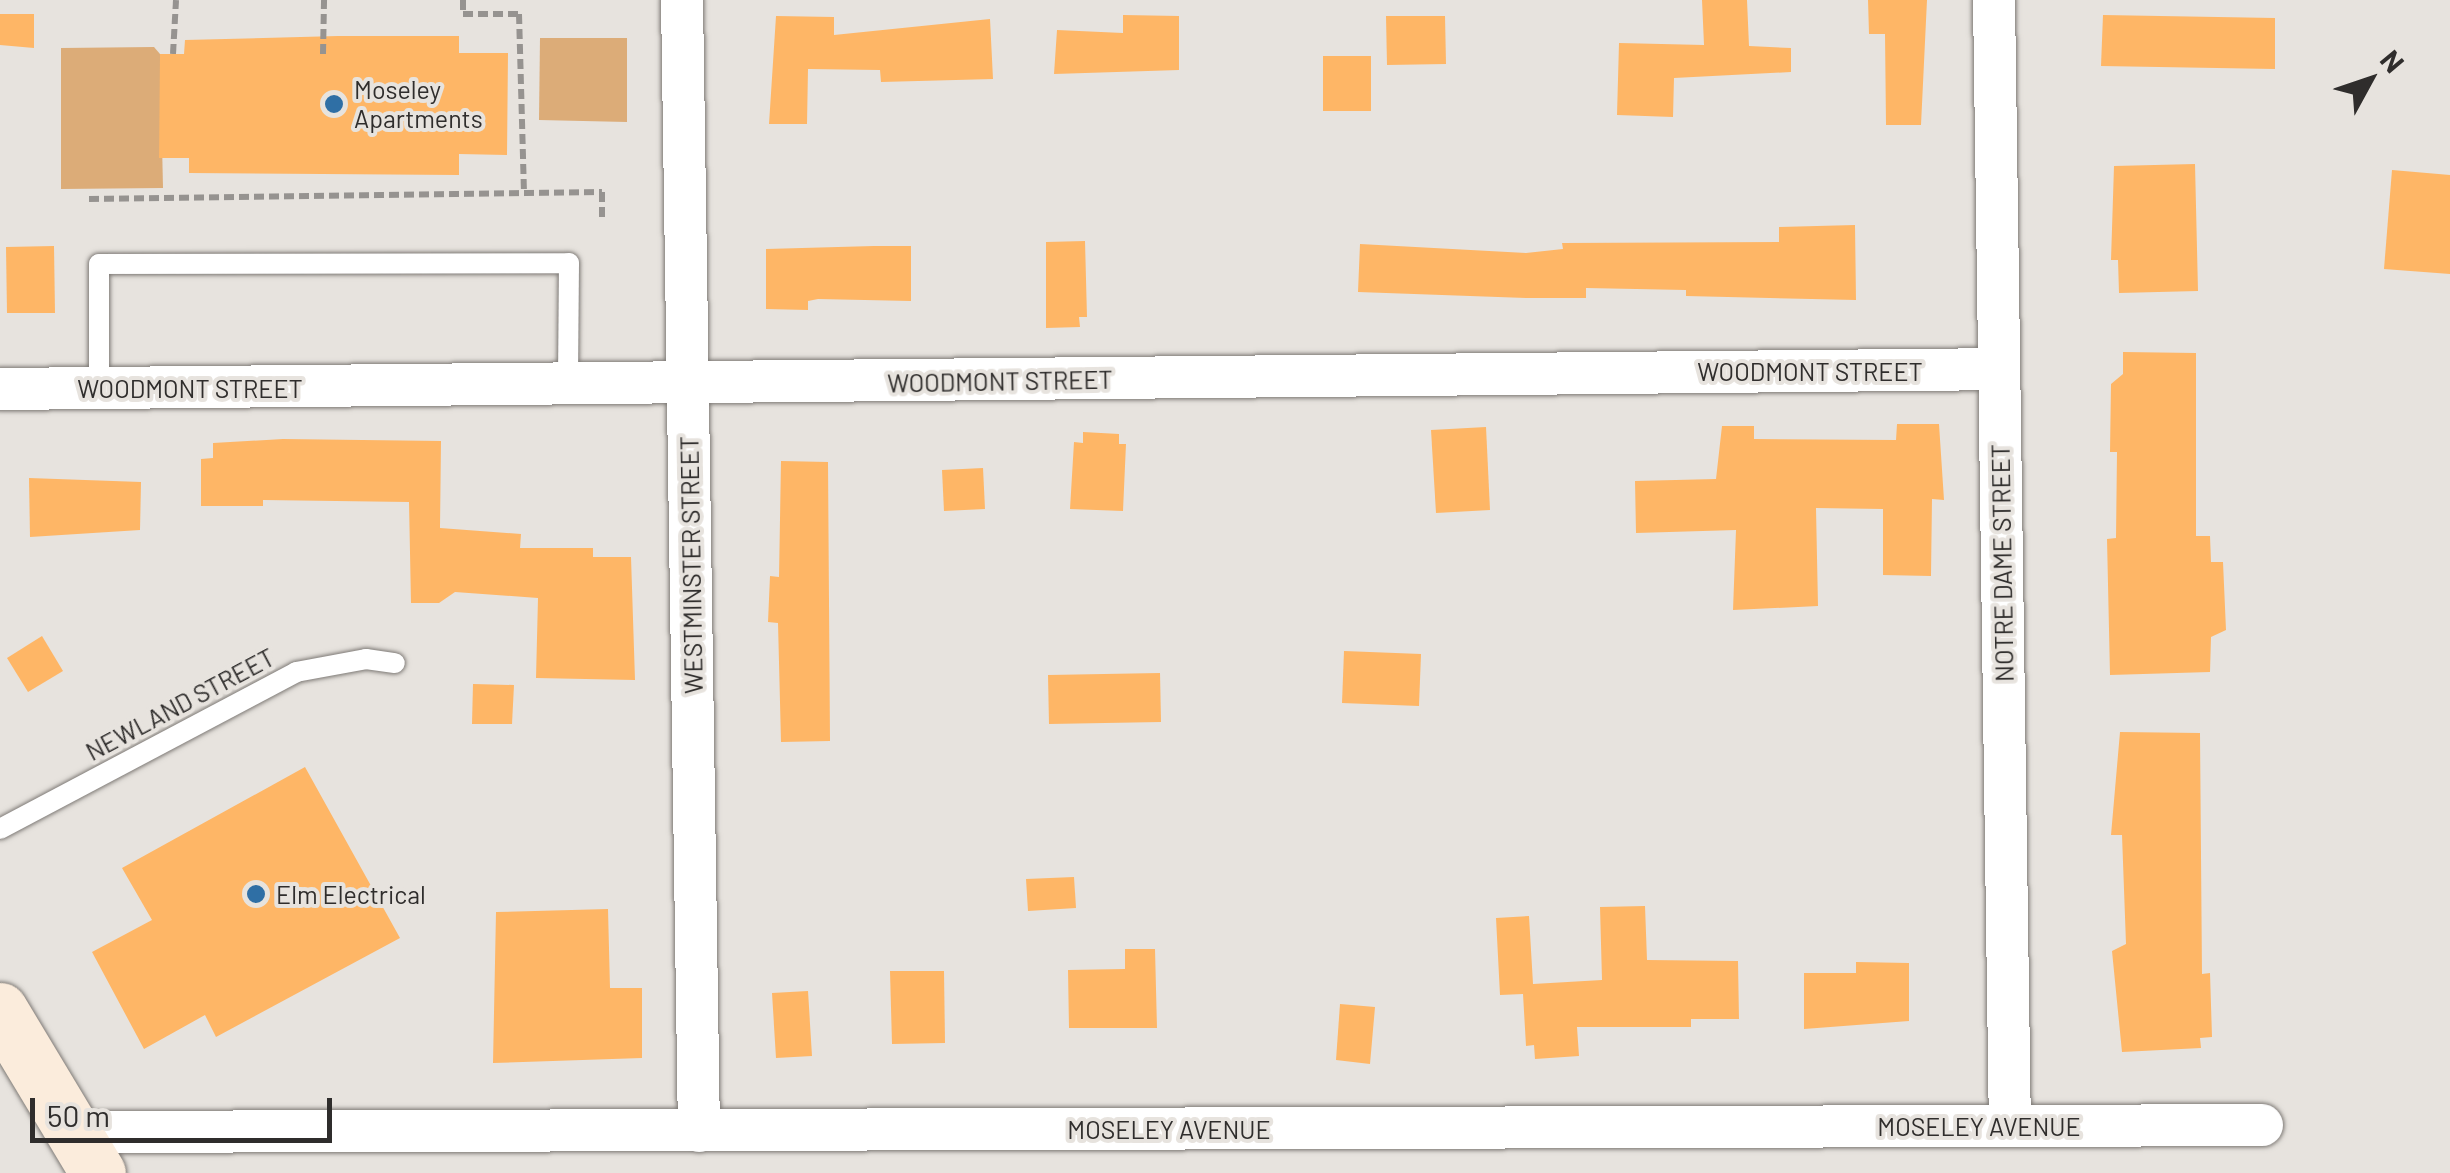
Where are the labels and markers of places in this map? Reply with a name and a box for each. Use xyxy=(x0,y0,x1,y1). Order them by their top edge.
place label: Moseley Apartments xyxy=(354,75,483,134)
marker: Moseley Apartments xyxy=(323,93,345,115)
place label: Elm Electrical xyxy=(276,879,426,909)
marker: Elm Electrical xyxy=(245,883,267,905)

